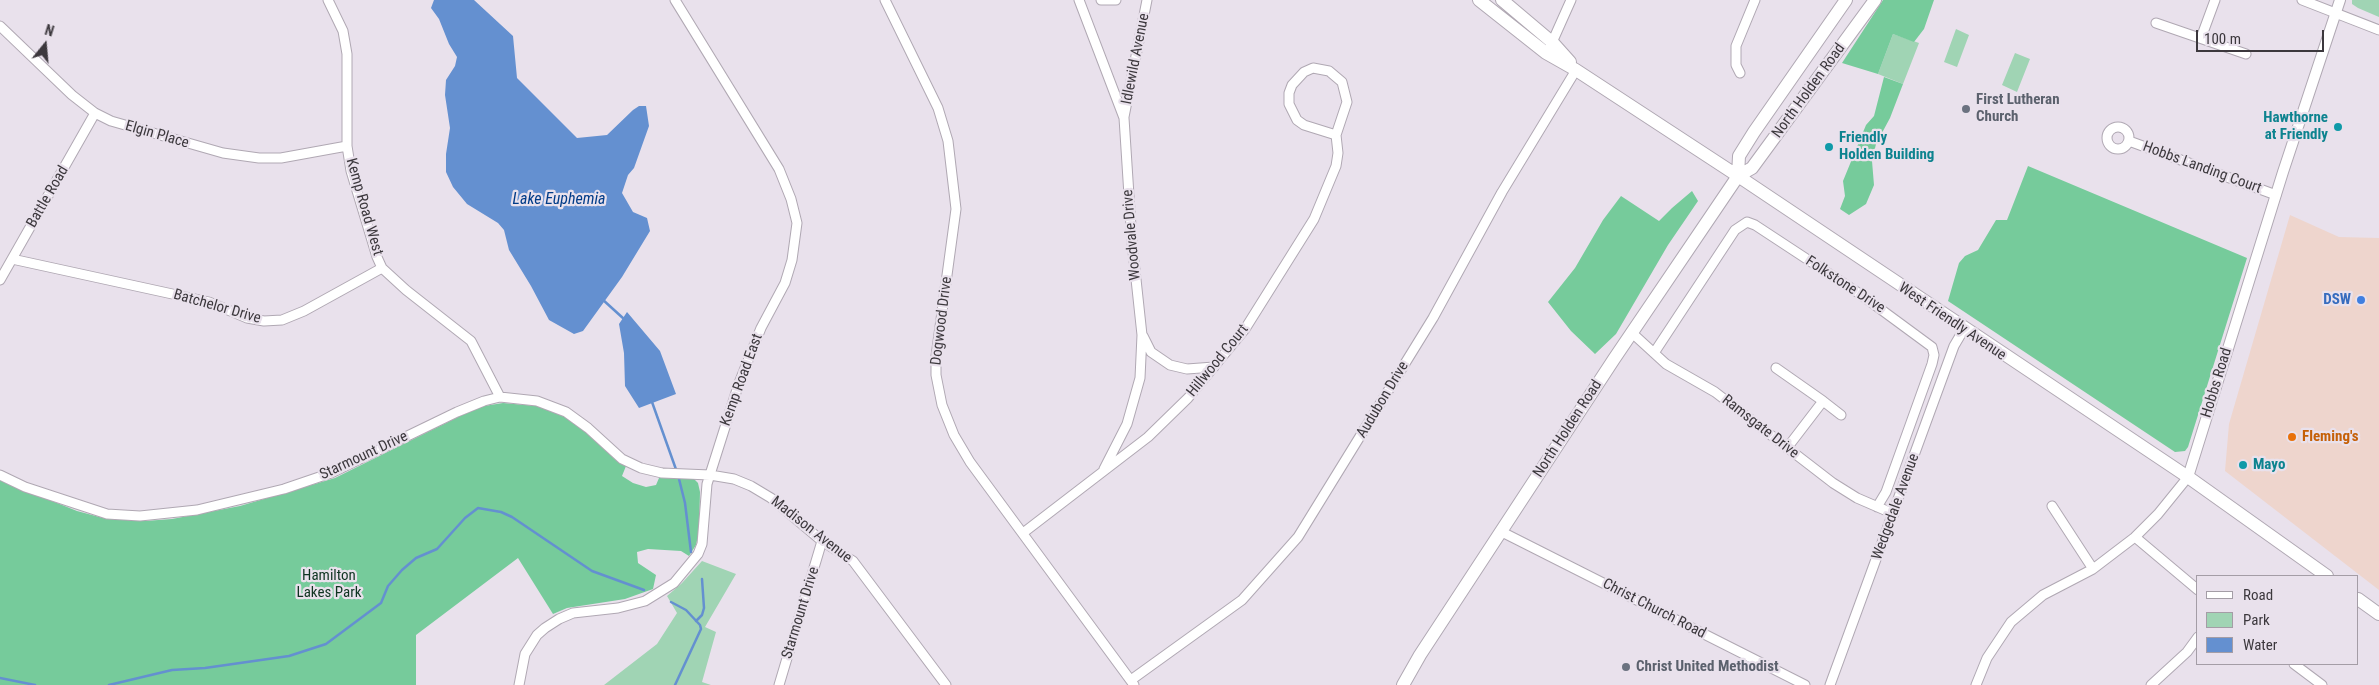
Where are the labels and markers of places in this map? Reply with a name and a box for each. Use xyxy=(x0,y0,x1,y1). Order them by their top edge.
place label: First Lutheran Church xyxy=(1976,91,2060,126)
marker: First Lutheran Church xyxy=(1960,103,1972,115)
place label: Hawthorne at Friendly xyxy=(2263,109,2328,144)
marker: Hawthorne at Friendly xyxy=(2332,121,2344,133)
place label: Friendly Holden Building xyxy=(1839,129,1934,164)
marker: Friendly Holden Building xyxy=(1823,141,1835,153)
place label: DSW xyxy=(2323,291,2351,309)
marker: DSW xyxy=(2355,294,2367,306)
place label: Fleming's xyxy=(2302,428,2358,446)
marker: Fleming's xyxy=(2286,431,2298,443)
place label: Mayo xyxy=(2253,456,2285,474)
marker: Mayo xyxy=(2237,459,2249,471)
place label: Christ United Methodist xyxy=(1636,658,1779,676)
marker: Christ United Methodist xyxy=(1620,661,1632,673)

